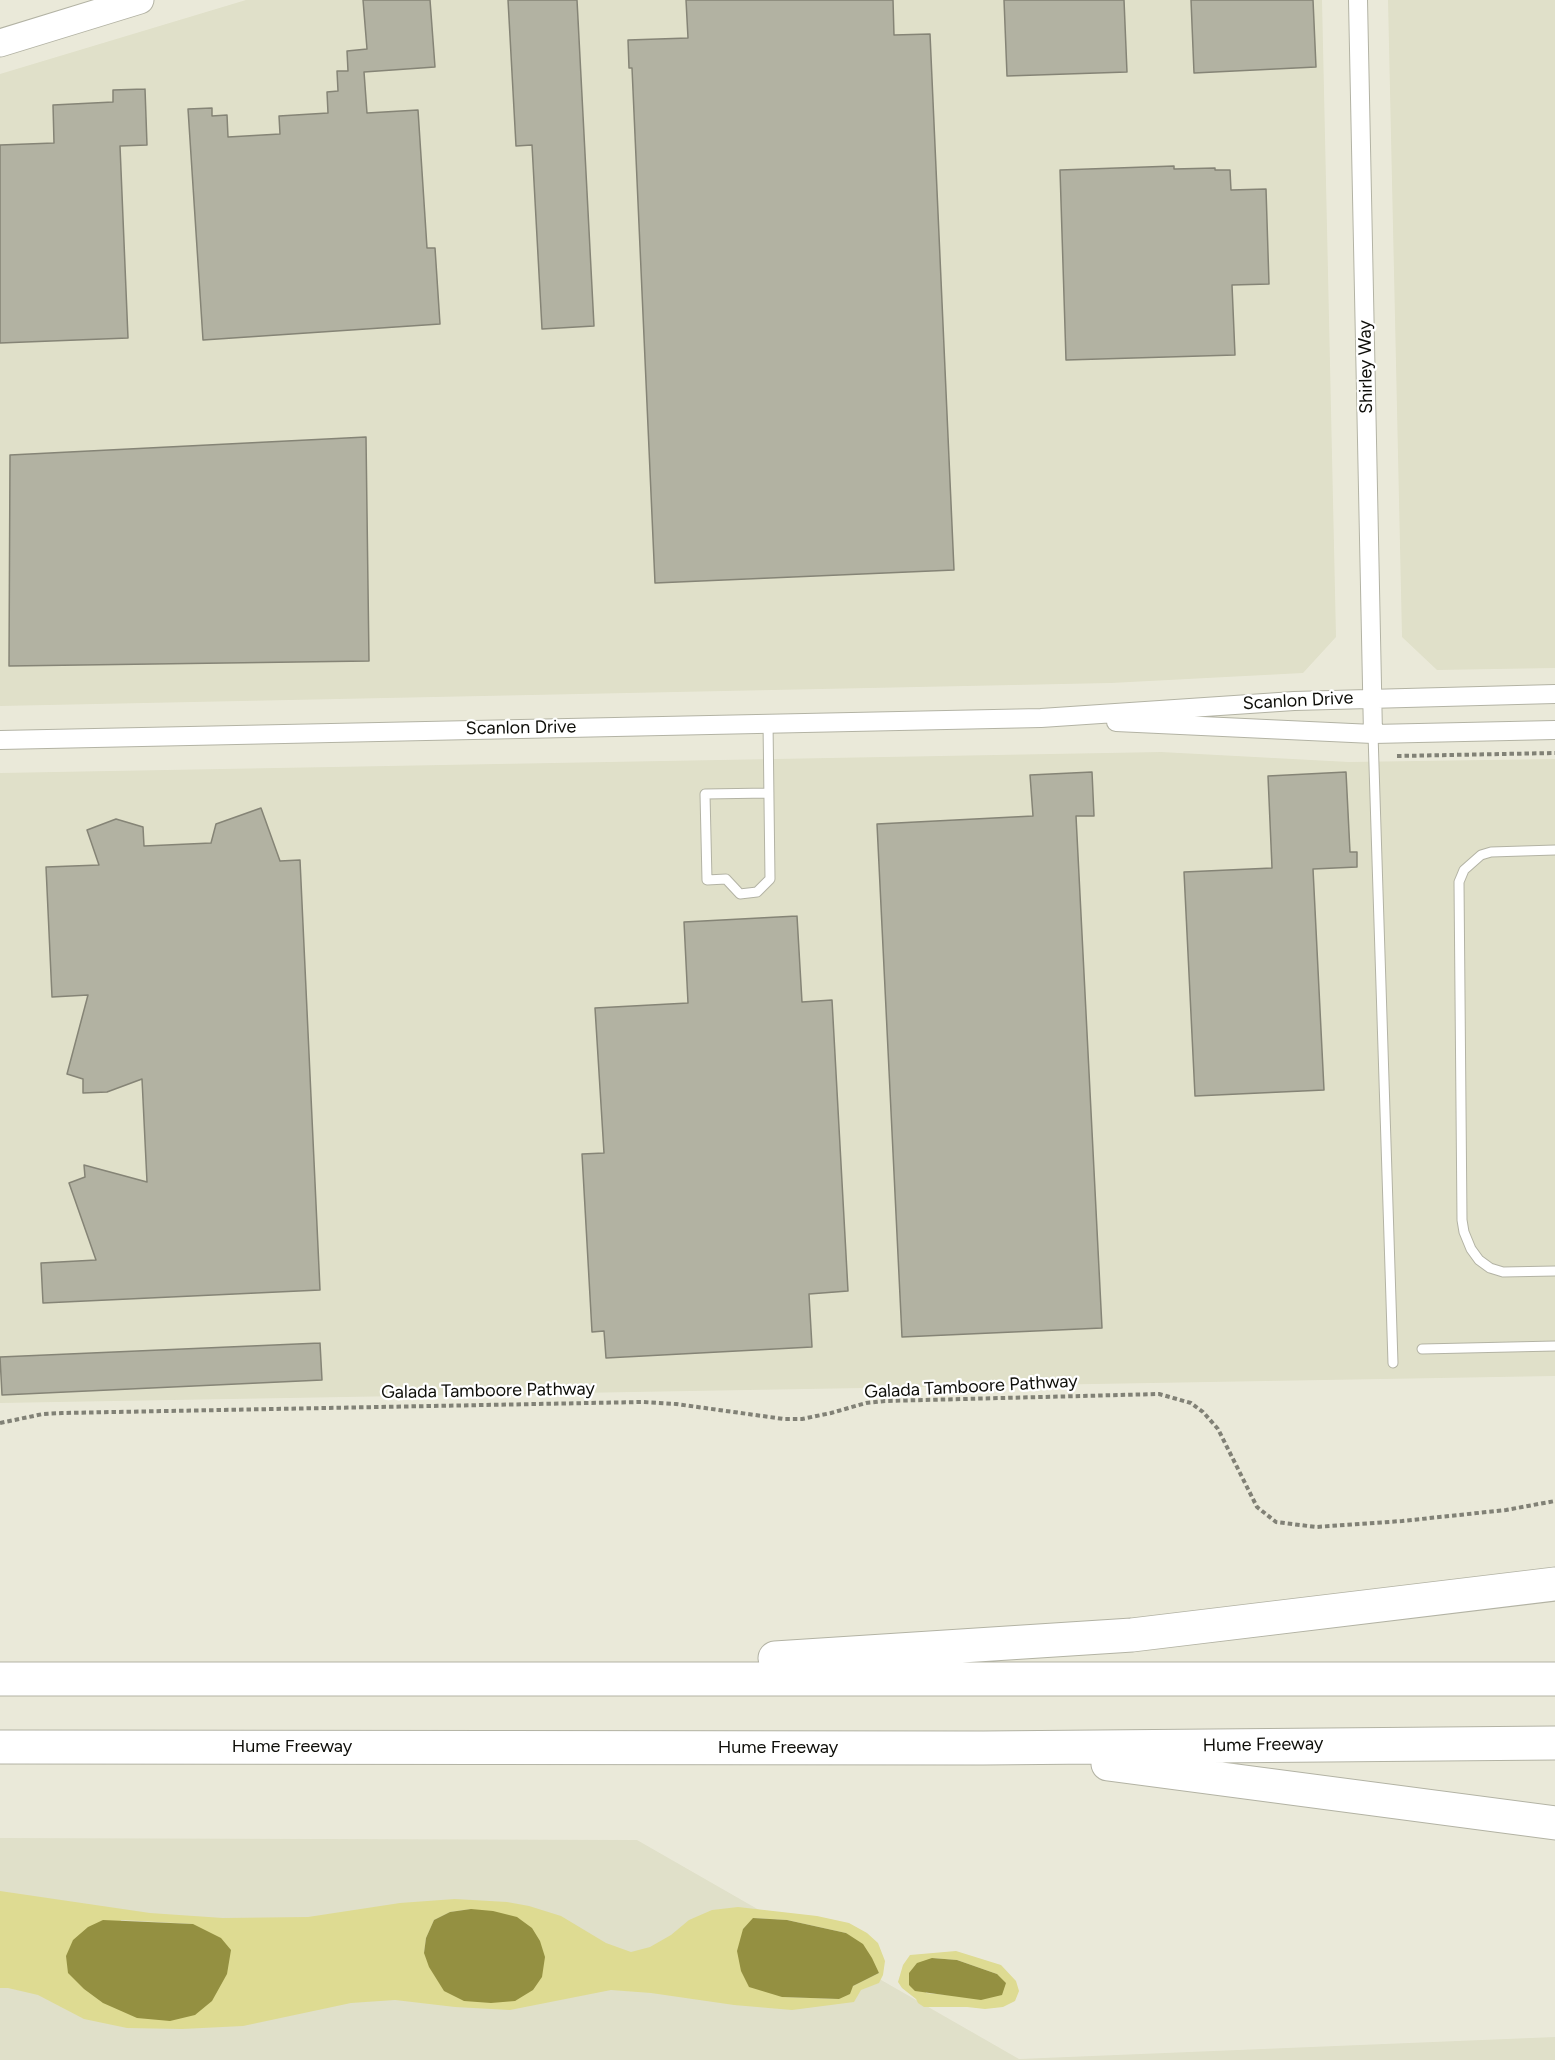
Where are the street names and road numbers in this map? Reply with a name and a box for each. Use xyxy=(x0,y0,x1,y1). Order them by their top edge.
street label: Shirley Way xyxy=(1354,320,1378,414)
street label: Scanlon Drive xyxy=(1242,687,1354,715)
street label: Scanlon Drive xyxy=(466,716,576,740)
street label: Galada Tamboore Pathway xyxy=(864,1371,1078,1403)
street label: Galada Tamboore Pathway xyxy=(381,1378,595,1404)
street label: Hume Freeway xyxy=(1202,1733,1324,1757)
street label: Hume Freeway xyxy=(232,1736,352,1758)
street label: Hume Freeway xyxy=(718,1737,838,1759)

